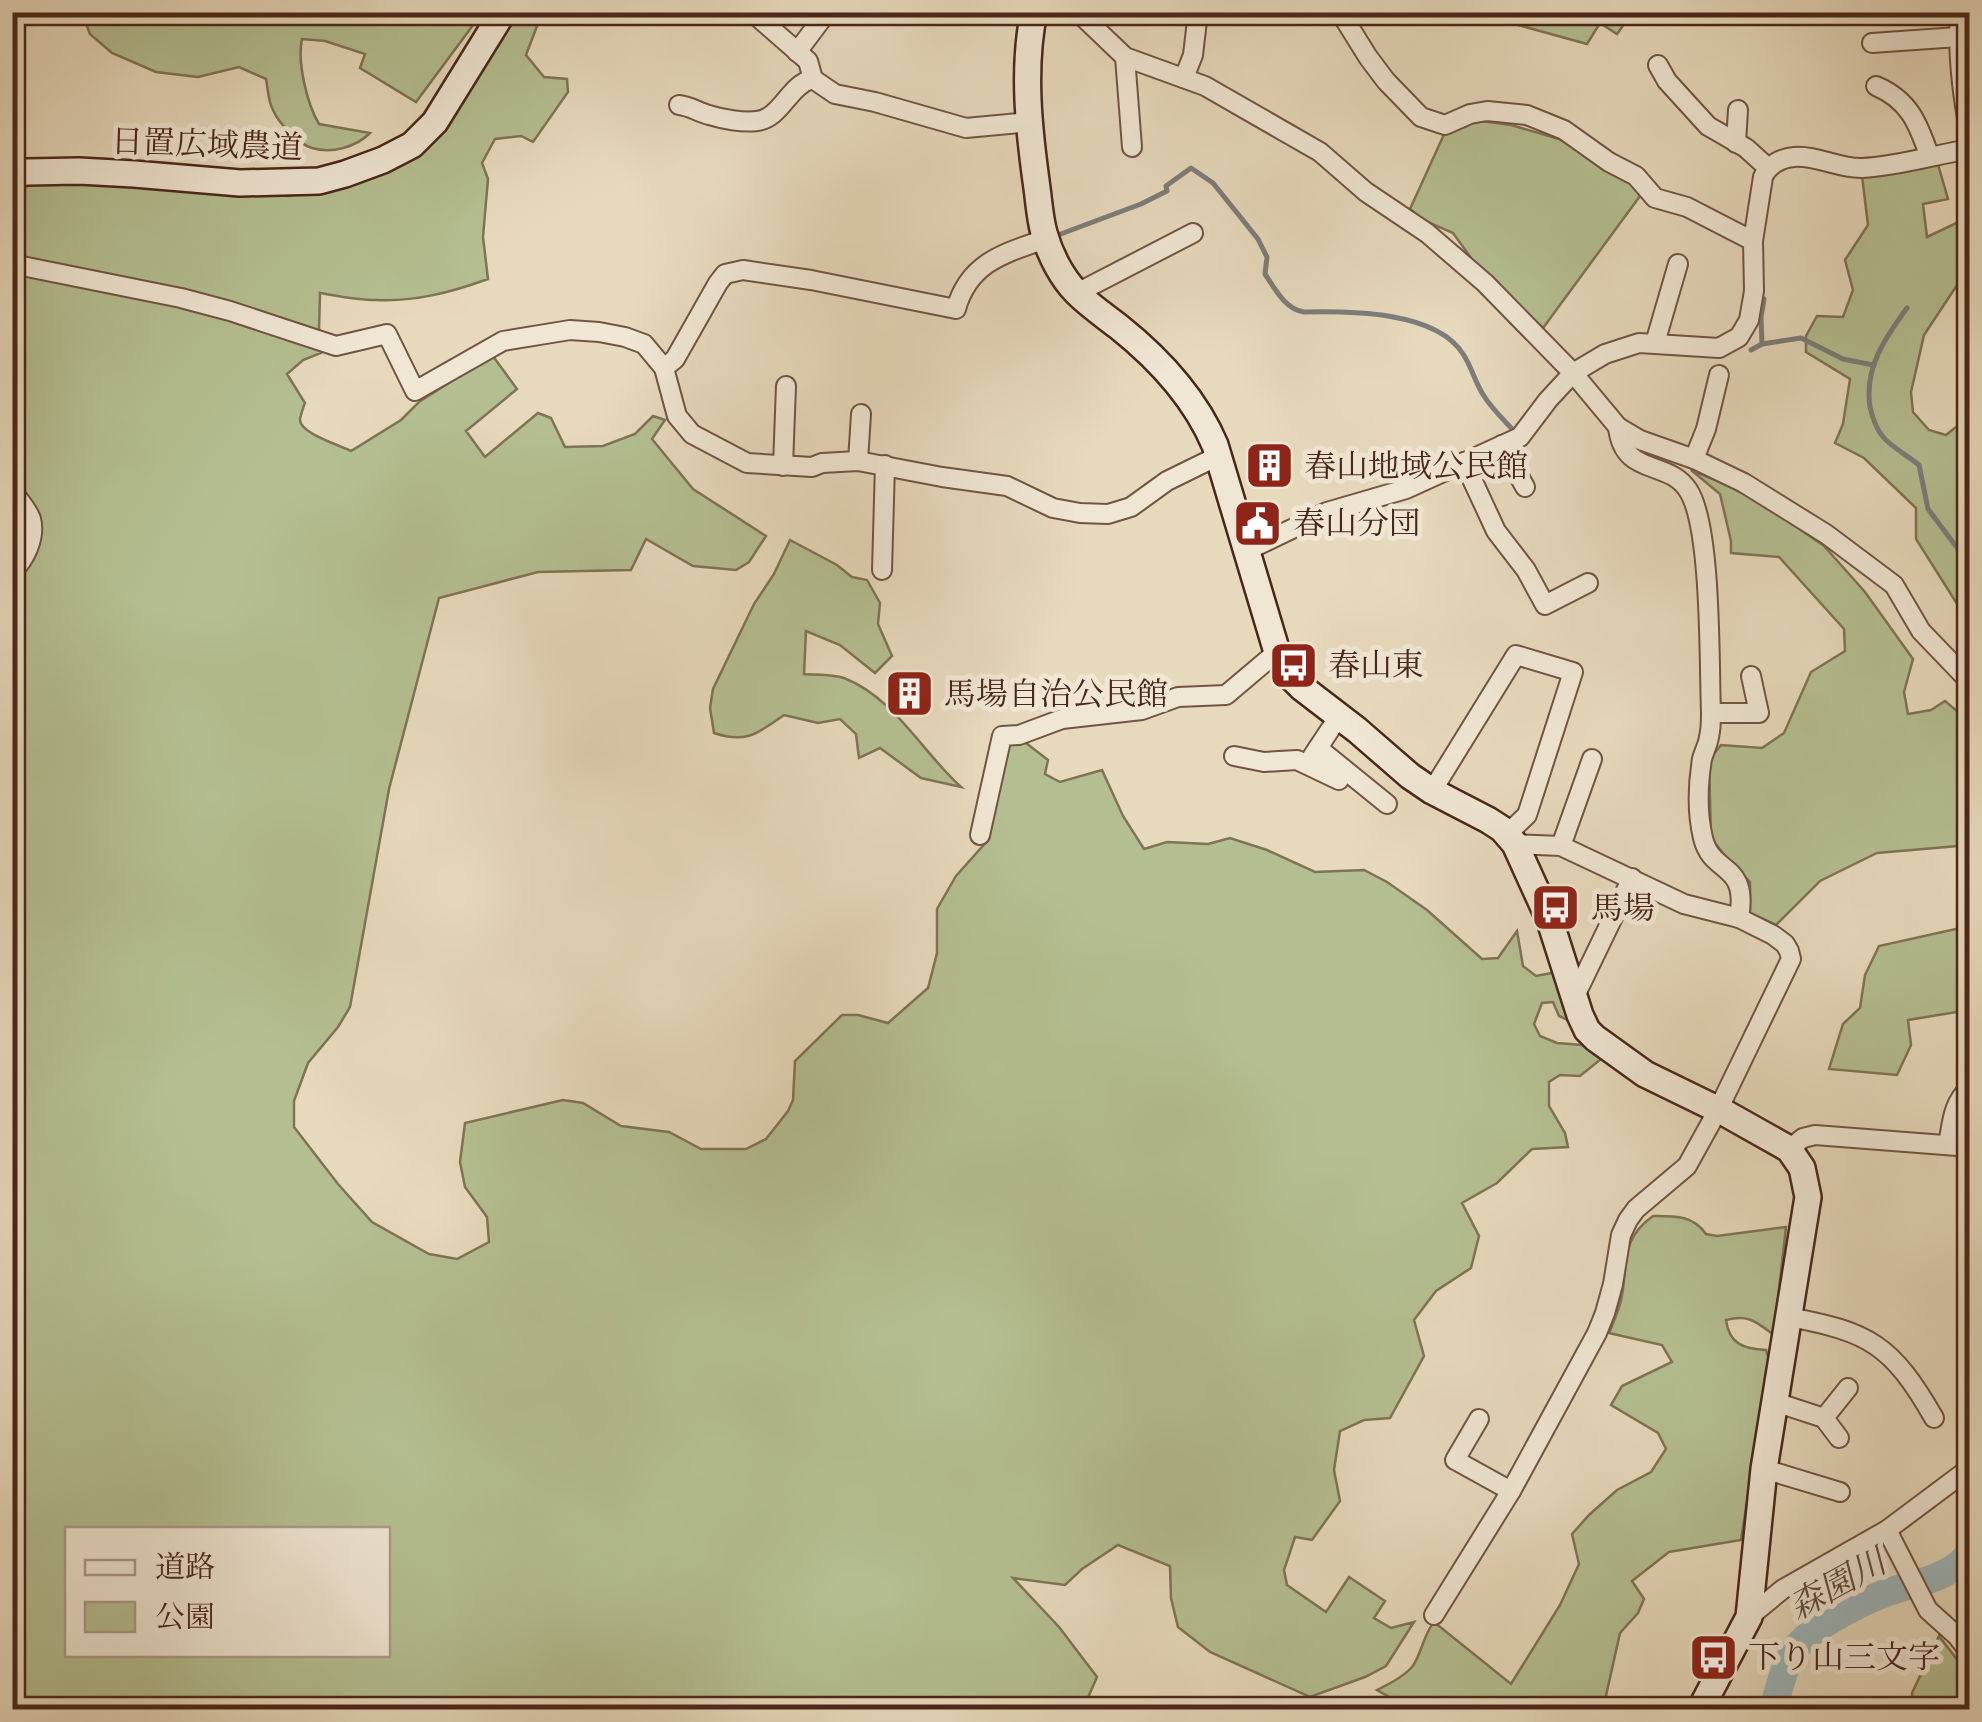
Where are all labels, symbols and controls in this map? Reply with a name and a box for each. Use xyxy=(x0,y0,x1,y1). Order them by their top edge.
street label: 日置広域農道 xyxy=(110,122,304,168)
building icon: 春山地域公民館 xyxy=(1243,440,1295,492)
place label: 春山地域公民館 xyxy=(1304,447,1528,487)
public building icon: 春山分団 xyxy=(1232,497,1284,549)
place label: 春山分団 xyxy=(1293,504,1421,544)
bus stop icon: 春山東 xyxy=(1267,639,1319,691)
place label: 春山東 xyxy=(1328,646,1424,686)
building icon: 馬場自治公民館 xyxy=(883,668,935,720)
place label: 馬場自治公民館 xyxy=(944,675,1168,715)
bus stop icon: 馬場 xyxy=(1530,882,1582,934)
place label: 馬場 xyxy=(1591,889,1655,929)
legend xyxy=(65,1527,390,1657)
water label: 森園川 xyxy=(1781,1539,1898,1630)
text: 道路 xyxy=(155,1549,215,1587)
text: 公園 xyxy=(155,1599,215,1637)
bus stop icon: 下り山三文字 xyxy=(1687,1631,1739,1683)
place label: 下り山三文字 xyxy=(1748,1638,1940,1678)

